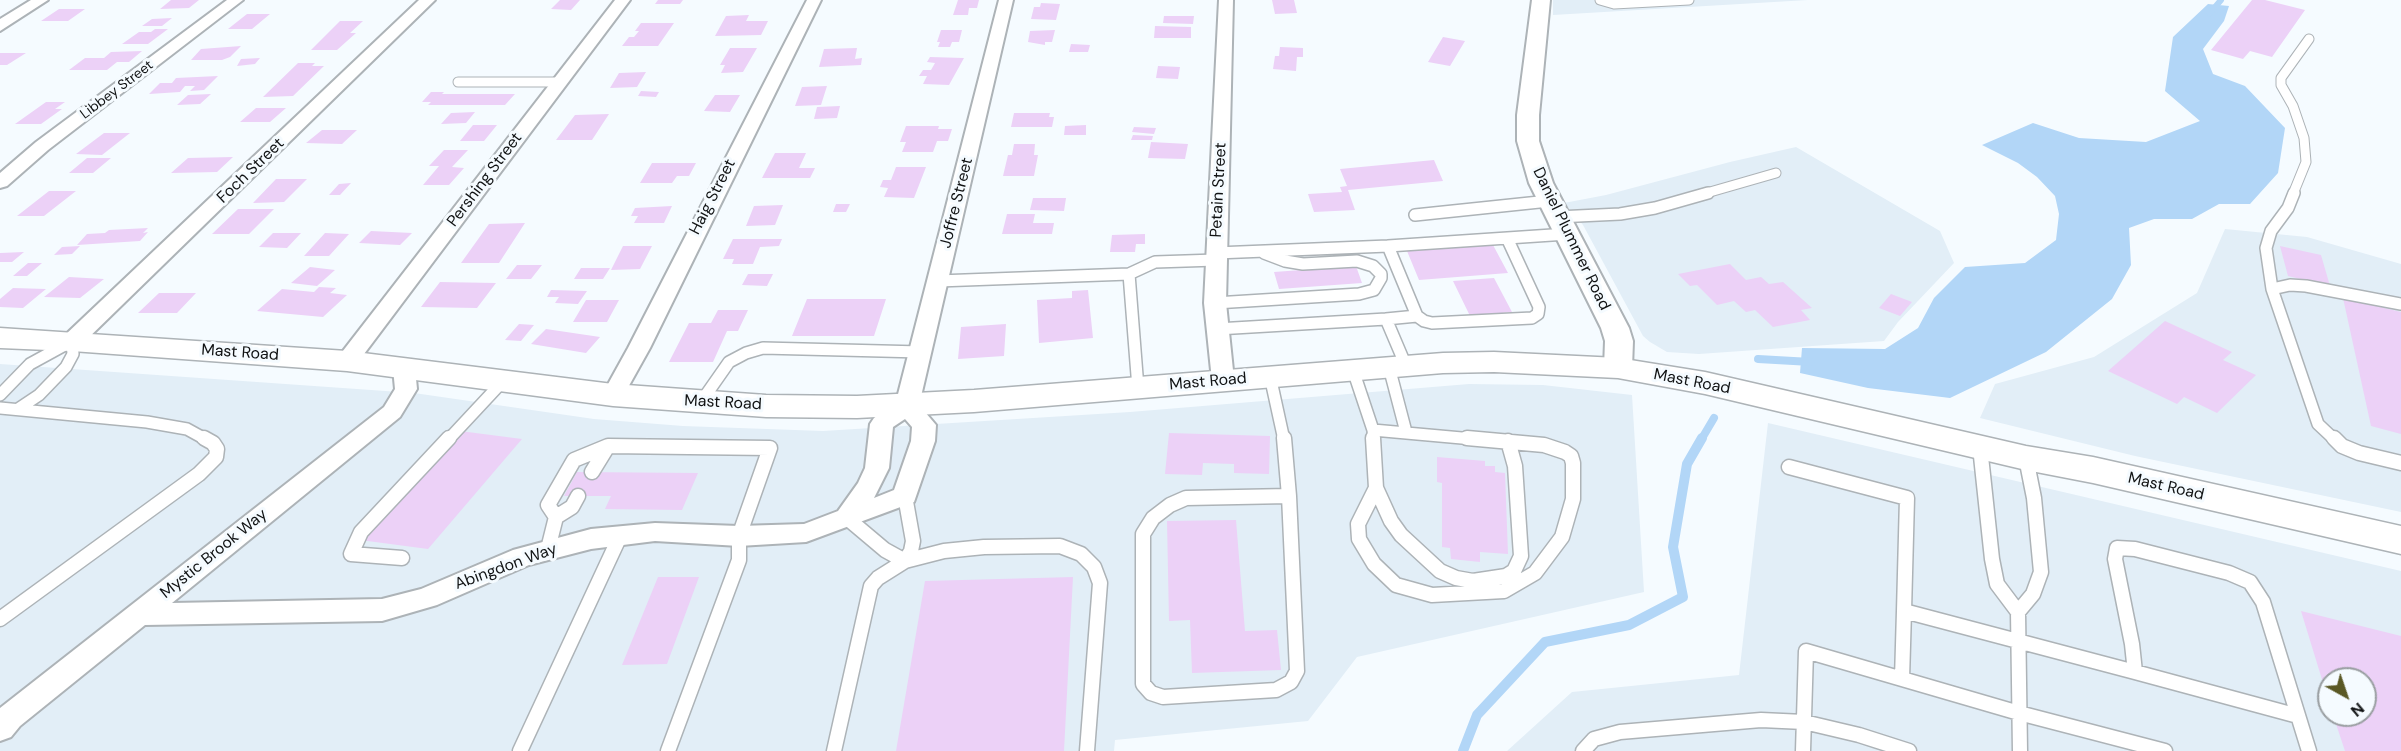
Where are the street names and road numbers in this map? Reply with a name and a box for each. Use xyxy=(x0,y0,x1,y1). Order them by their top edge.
street label: Libbey Street xyxy=(77,57,157,123)
street label: Pershing Street xyxy=(443,129,527,231)
street label: Foch Street xyxy=(214,134,288,208)
street label: Petain Street xyxy=(1207,142,1231,238)
street label: Haig Street xyxy=(686,156,740,238)
street label: Joffre Street xyxy=(936,156,978,250)
street label: Daniel Plummer Road xyxy=(1528,164,1614,314)
street label: Mast Road xyxy=(201,341,279,365)
street label: Mast Road xyxy=(1652,365,1732,399)
street label: Mast Road xyxy=(1169,369,1247,395)
street label: Mast Road xyxy=(684,391,762,415)
street label: Mast Road xyxy=(2126,469,2206,505)
street label: Mystic Brook Way xyxy=(157,505,271,603)
street label: Abingdon Way xyxy=(452,540,560,594)

